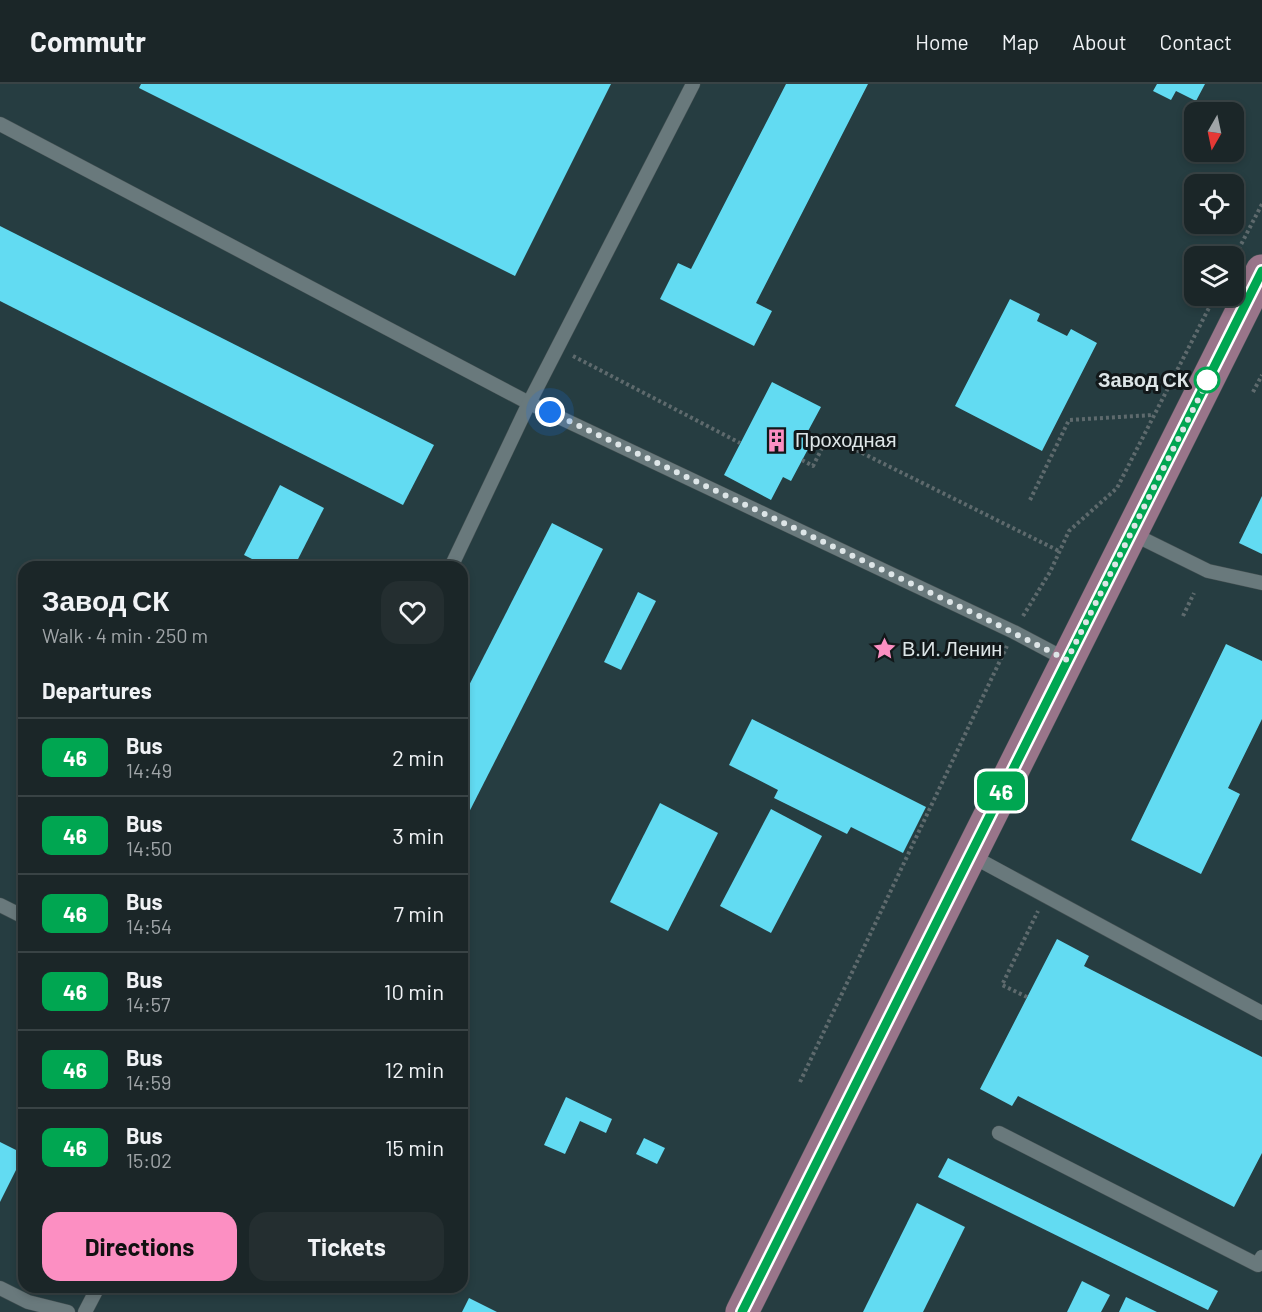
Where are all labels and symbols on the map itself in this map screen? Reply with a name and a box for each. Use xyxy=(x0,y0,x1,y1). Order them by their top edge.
north arrow xyxy=(1184,102,1244,162)
place label: Завод СК xyxy=(1098,367,1190,391)
marker: Завод СК xyxy=(1194,367,1220,393)
your location xyxy=(535,397,565,427)
building icon: Проходная xyxy=(764,427,790,453)
place label: Проходная xyxy=(795,427,897,451)
place icon: В.И. Ленин xyxy=(871,636,897,662)
place label: В.И. Ленин xyxy=(902,636,1002,660)
line badge: 46 xyxy=(974,772,1028,810)

